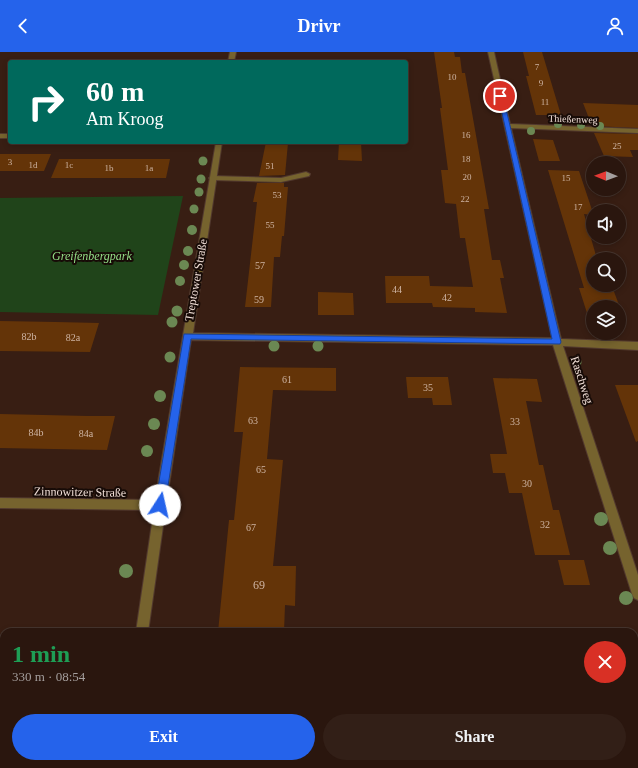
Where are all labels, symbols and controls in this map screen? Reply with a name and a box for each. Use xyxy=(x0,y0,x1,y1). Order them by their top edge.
icon: back xyxy=(12,15,34,37)
icon: person xyxy=(604,15,626,37)
text: Drivr xyxy=(298,16,340,36)
house number: 7 xyxy=(535,62,540,72)
house number: 10 xyxy=(448,72,457,82)
icon: right xyxy=(20,76,72,128)
text: 60 m xyxy=(86,76,144,107)
house number: 9 xyxy=(539,78,544,88)
pin xyxy=(483,79,517,113)
icon: arrive xyxy=(489,85,511,107)
house number: 11 xyxy=(541,97,549,107)
text: Am Kroog xyxy=(86,109,164,129)
street label: Thießenweg xyxy=(548,113,598,125)
house number: 16 xyxy=(462,130,471,140)
house number: 25 xyxy=(613,141,622,151)
house number: 18 xyxy=(462,154,471,164)
north arrow xyxy=(586,156,626,196)
map controls xyxy=(586,156,626,340)
house number: 3 xyxy=(8,157,13,167)
house number: 1d xyxy=(29,160,38,170)
house number: 1c xyxy=(65,160,73,170)
house number: 51 xyxy=(266,161,275,171)
house number: 1b xyxy=(105,163,114,173)
house number: 1a xyxy=(145,163,153,173)
house number: 20 xyxy=(463,172,472,182)
house number: 15 xyxy=(562,173,571,183)
house number: 53 xyxy=(273,190,282,200)
house number: 22 xyxy=(461,194,470,204)
house number: 17 xyxy=(574,202,583,212)
button: sound xyxy=(586,204,626,244)
house number: 55 xyxy=(266,220,275,230)
street label: Treptower Straße xyxy=(182,238,210,322)
park label: Greifenbergpark xyxy=(52,249,133,263)
button: search xyxy=(586,252,626,292)
house number: 57 xyxy=(255,260,265,271)
house number: 44 xyxy=(392,284,402,295)
house number: 42 xyxy=(442,292,452,303)
house number: 59 xyxy=(254,294,264,305)
button: layers xyxy=(586,300,626,340)
house number: 82b xyxy=(22,331,37,342)
house number: 82a xyxy=(66,332,81,343)
street label: Raschweg xyxy=(568,354,596,406)
house number: 61 xyxy=(282,374,292,385)
house number: 35 xyxy=(423,382,433,393)
house number: 63 xyxy=(248,415,258,426)
house number: 33 xyxy=(510,416,520,427)
house number: 84b xyxy=(29,427,44,438)
house number: 84a xyxy=(79,428,94,439)
house number: 65 xyxy=(256,464,266,475)
house number: 30 xyxy=(522,478,532,489)
street label: Zinnowitzer Straße xyxy=(34,484,126,500)
position arrow xyxy=(139,484,181,526)
house number: 32 xyxy=(540,519,550,530)
house number: 67 xyxy=(246,522,256,533)
house number: 69 xyxy=(253,578,265,592)
text: 1 min xyxy=(12,641,70,667)
button: close xyxy=(584,641,626,683)
text: 330 m · 08:54 xyxy=(12,669,85,684)
button: Exit xyxy=(12,714,315,760)
button: Share xyxy=(323,714,626,760)

